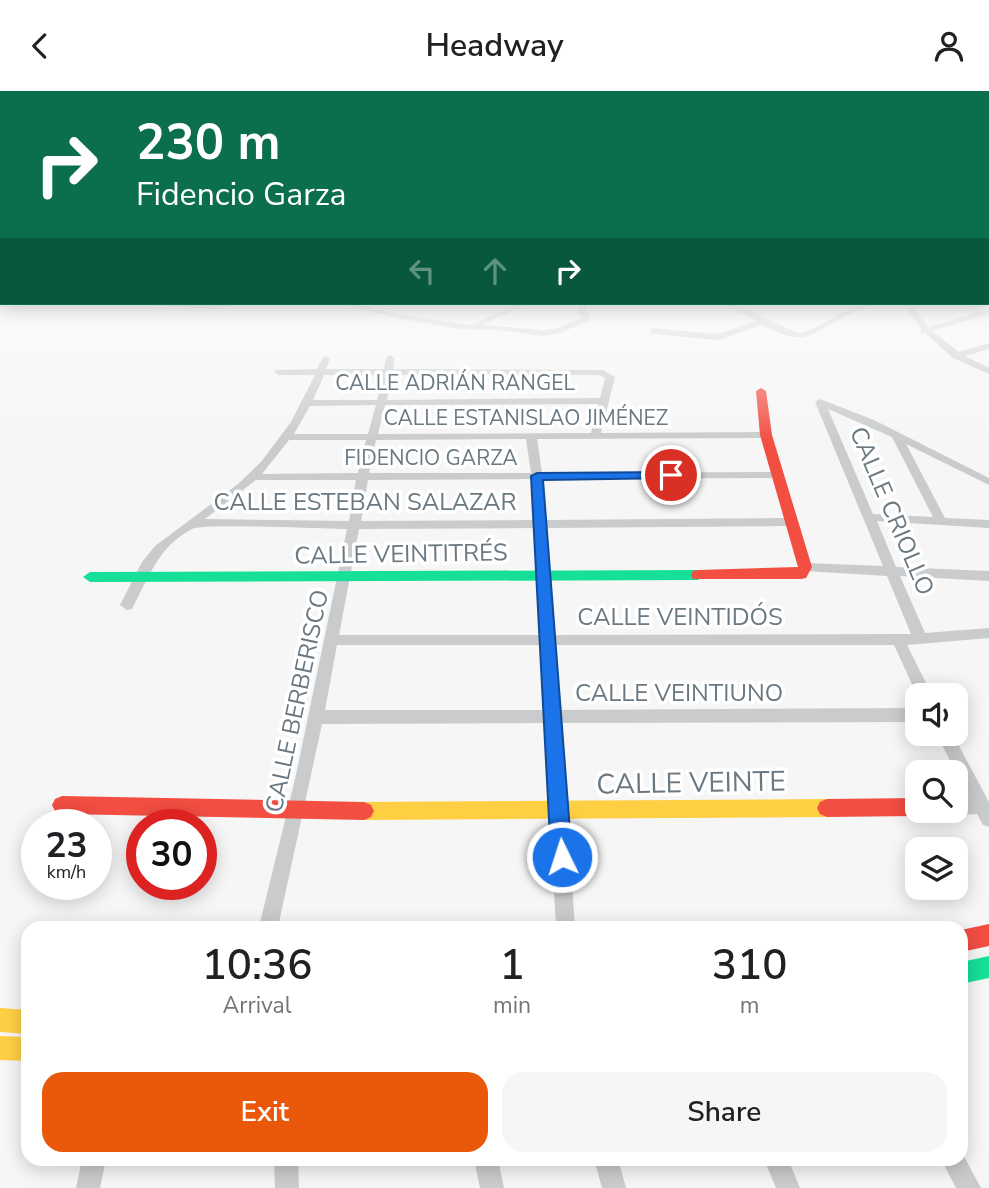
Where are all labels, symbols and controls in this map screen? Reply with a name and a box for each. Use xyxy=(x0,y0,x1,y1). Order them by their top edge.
text: Headway xyxy=(425,24,564,67)
icon: back xyxy=(21,27,59,65)
icon: person xyxy=(930,27,968,65)
text: 230 m xyxy=(136,109,280,176)
icon: right xyxy=(21,119,112,210)
text: Fidencio Garza xyxy=(136,173,346,216)
icon: left xyxy=(403,252,441,290)
icon: ahead xyxy=(476,252,514,290)
icon: right xyxy=(549,252,587,290)
street label: CALLE ADRIÁN RANGEL xyxy=(335,369,575,397)
street label: CALLE ESTANISLAO JIMÉNEZ xyxy=(384,404,668,432)
street label: CALLE CRIOLLO xyxy=(842,422,942,600)
street label: FIDENCIO GARZA xyxy=(344,444,518,472)
pin xyxy=(641,445,701,505)
icon: arrive xyxy=(652,456,690,494)
street label: CALLE ESTEBAN SALAZAR xyxy=(214,486,516,518)
street label: CALLE VEINTITRÉS xyxy=(294,536,508,572)
street label: CALLE BERBERISCO xyxy=(258,587,336,815)
street label: CALLE VEINTIDÓS xyxy=(577,601,783,633)
street label: CALLE VEINTIUNO xyxy=(575,677,783,709)
map controls xyxy=(905,683,968,900)
button: sound xyxy=(905,683,968,746)
button: search xyxy=(905,760,968,823)
street label: CALLE VEINTE xyxy=(596,762,786,804)
speed limit sign: 30 xyxy=(126,809,217,900)
position arrow xyxy=(525,820,599,894)
text: 23 xyxy=(45,822,88,869)
button: layers xyxy=(905,837,968,900)
text: km/h xyxy=(47,860,86,884)
text: 10:36 xyxy=(202,937,312,994)
text: 1 xyxy=(499,937,525,994)
text: 310 xyxy=(712,937,787,994)
text: Arrival xyxy=(222,990,292,1021)
text: min xyxy=(493,990,531,1021)
text: m xyxy=(740,990,759,1021)
button: Exit xyxy=(42,1072,488,1152)
button: Share xyxy=(502,1072,947,1152)

